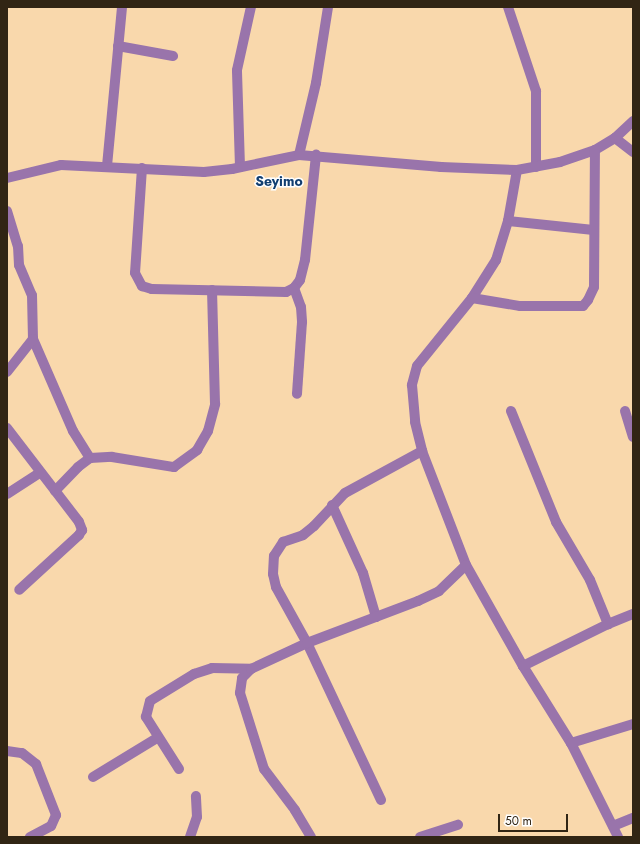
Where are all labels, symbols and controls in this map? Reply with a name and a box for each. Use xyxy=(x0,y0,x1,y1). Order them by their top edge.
district label: Seyimo xyxy=(255,173,303,189)
scale bar xyxy=(500,806,570,832)
text: 50 m xyxy=(505,812,532,830)

